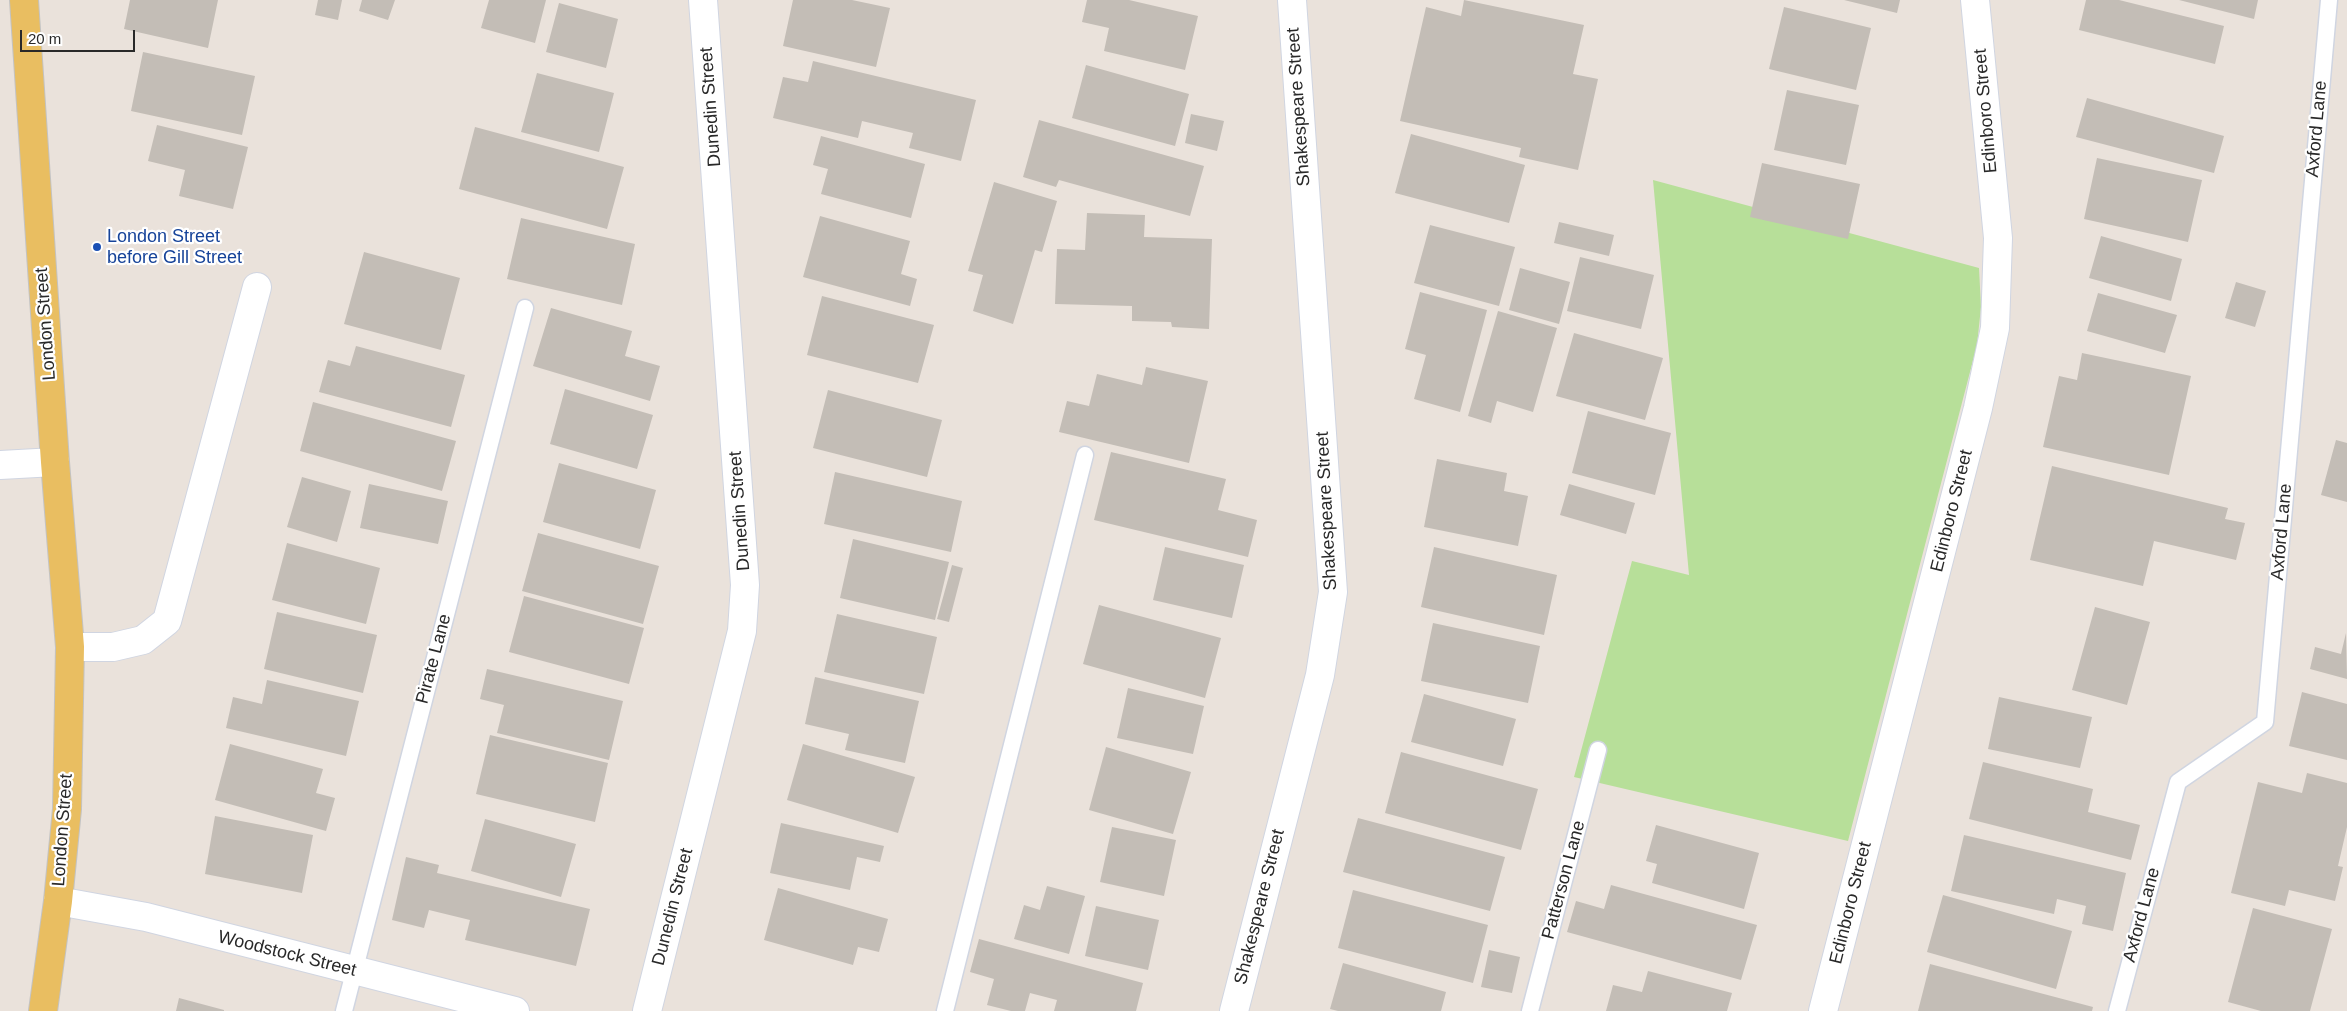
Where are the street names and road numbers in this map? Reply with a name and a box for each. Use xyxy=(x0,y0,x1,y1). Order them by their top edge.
street label: Shakespeare Street xyxy=(1283,27,1315,187)
street label: Dunedin Street xyxy=(696,46,726,168)
street label: Edinboro Street xyxy=(1970,48,2002,174)
street label: Axford Lane xyxy=(2302,80,2332,178)
street label: London Street xyxy=(31,267,61,381)
street label: Shakespeare Street xyxy=(1312,431,1342,591)
street label: Edinboro Street xyxy=(1926,448,1978,574)
street label: Dunedin Street xyxy=(725,450,755,572)
street label: Axford Lane xyxy=(2267,483,2297,581)
street label: Pirate Lane xyxy=(412,612,456,706)
street label: London Street xyxy=(48,773,78,887)
street label: Patterson Lane xyxy=(1538,818,1590,942)
street label: Shakespeare Street xyxy=(1230,827,1290,987)
street label: Edinboro Street xyxy=(1825,840,1877,966)
street label: Dunedin Street xyxy=(648,846,698,968)
street label: Axford Lane xyxy=(2119,865,2165,965)
street label: Woodstock Street xyxy=(216,926,358,982)

